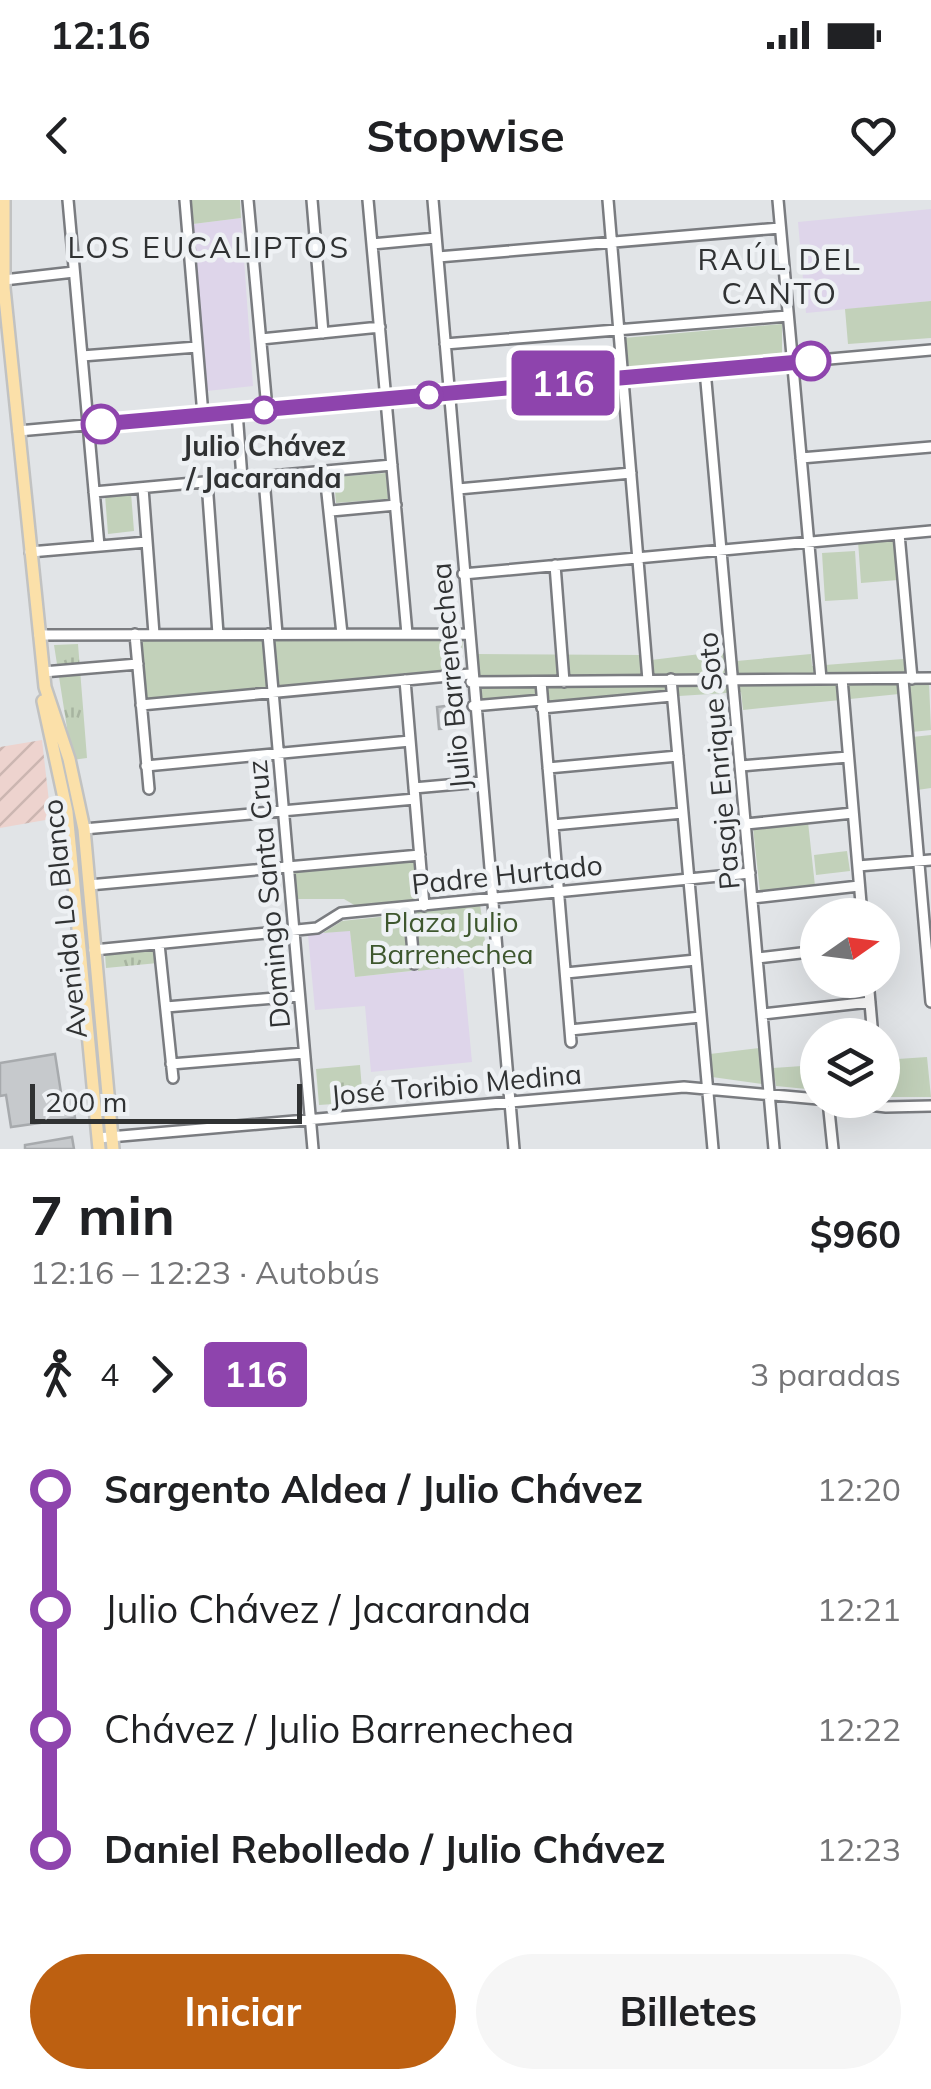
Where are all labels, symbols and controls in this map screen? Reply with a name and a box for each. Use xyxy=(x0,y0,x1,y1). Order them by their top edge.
text: 12:16 xyxy=(50,11,151,59)
text: Stopwise xyxy=(366,107,565,163)
icon: back xyxy=(30,108,85,163)
icon: heart xyxy=(846,108,901,163)
district label: LOS EUCALIPTOS xyxy=(67,228,351,266)
district label: RAÚL DEL CANTO xyxy=(698,240,862,312)
unlabelled marker xyxy=(792,342,830,380)
line badge: 116 xyxy=(506,350,620,416)
text: 116 xyxy=(531,361,595,405)
unlabelled marker xyxy=(416,382,442,408)
marker: Julio Chávez / Jacaranda xyxy=(251,397,277,423)
unlabelled marker xyxy=(82,405,120,443)
place label: Julio Chávez / Jacaranda xyxy=(182,428,346,495)
street label: Julio Barrenechea xyxy=(423,561,477,791)
street label: Pasaje Enrique Soto xyxy=(689,631,747,891)
street label: Domingo Santa Cruz xyxy=(239,758,297,1030)
street label: Avenida Lo Blanco xyxy=(34,798,94,1040)
street label: Padre Hurtado xyxy=(410,847,604,901)
north arrow xyxy=(800,898,900,998)
map controls xyxy=(800,898,900,1118)
park label: Plaza Julio Barrenechea xyxy=(368,904,534,971)
button: layers xyxy=(800,1018,900,1118)
street label: José Toribio Medina xyxy=(329,1056,583,1112)
scale bar xyxy=(30,1079,302,1124)
text: 200 m xyxy=(45,1084,127,1119)
text: 7 min xyxy=(30,1180,175,1249)
text: $960 xyxy=(810,1210,901,1258)
text: 12:16 – 12:23 · Autobús xyxy=(30,1252,380,1292)
icon: walk xyxy=(30,1347,85,1402)
icon: forward xyxy=(134,1347,189,1402)
text: 116 xyxy=(224,1352,287,1396)
text: 4 xyxy=(100,1354,119,1394)
text: 3 paradas xyxy=(750,1354,901,1394)
text: Sargento Aldea / Julio Chávez xyxy=(104,1465,643,1513)
text: 12:20 xyxy=(817,1469,901,1509)
text: Julio Chávez / Jacaranda xyxy=(104,1585,531,1633)
text: 12:21 xyxy=(817,1589,901,1629)
text: Chávez / Julio Barrenechea xyxy=(104,1705,574,1753)
text: 12:22 xyxy=(817,1709,901,1749)
text: Daniel Rebolledo / Julio Chávez xyxy=(104,1825,666,1873)
text: 12:23 xyxy=(817,1829,901,1869)
button: Iniciar xyxy=(30,1954,456,2069)
button: Billetes xyxy=(476,1954,901,2069)

